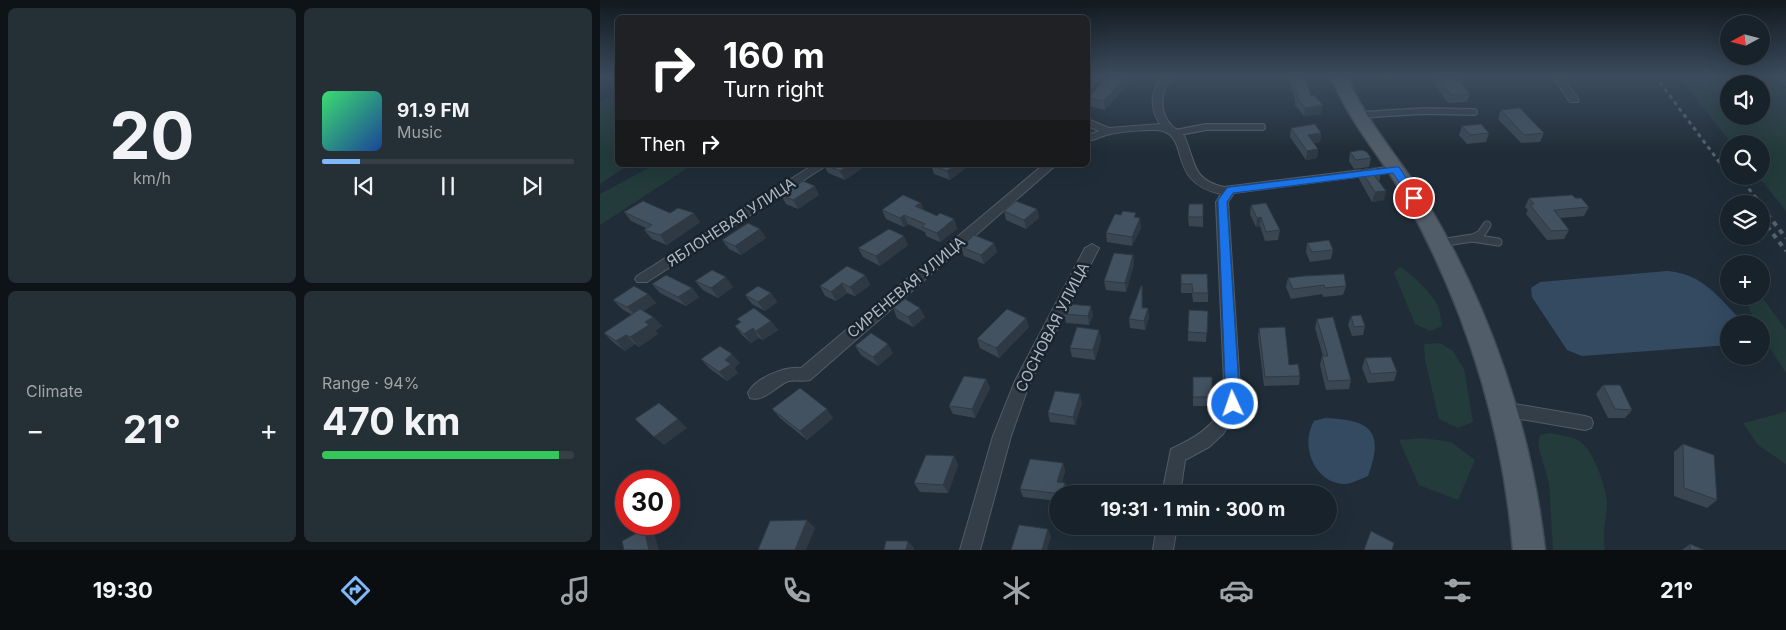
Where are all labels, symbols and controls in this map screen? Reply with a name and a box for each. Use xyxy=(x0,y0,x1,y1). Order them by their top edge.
north arrow xyxy=(1720,15,1770,65)
map controls xyxy=(1720,15,1770,365)
text: 160 m xyxy=(723,34,825,76)
icon: right xyxy=(640,35,705,100)
button: sound xyxy=(1720,75,1770,125)
text: Turn right xyxy=(723,76,824,102)
text: 20 xyxy=(110,96,194,175)
text: 91.9 FM xyxy=(397,99,469,122)
text: Music xyxy=(397,122,442,142)
icon: right xyxy=(696,130,724,158)
text: Then xyxy=(640,133,686,156)
button: search xyxy=(1720,135,1770,185)
text: km/h xyxy=(133,168,171,188)
icon: previous xyxy=(350,172,378,200)
icon: pause xyxy=(434,172,462,200)
icon: next xyxy=(518,172,546,200)
street label: ЯБЛОНЕВАЯ УЛИЦА xyxy=(663,173,799,271)
pin xyxy=(1393,177,1435,219)
icon: arrive xyxy=(1400,184,1428,212)
button: layers xyxy=(1720,195,1770,245)
street label: СИРЕНЕВАЯ УЛИЦА xyxy=(843,232,969,342)
button: + xyxy=(1720,255,1770,305)
street label: СОСНОВАЯ УЛИЦА xyxy=(1011,259,1093,395)
button: − xyxy=(1720,315,1770,365)
text: Range · 94% xyxy=(322,373,419,393)
position arrow xyxy=(1206,377,1258,429)
text: Climate xyxy=(26,381,83,401)
text: 470 km xyxy=(322,398,461,444)
text: 21° xyxy=(123,406,181,452)
text: − xyxy=(26,413,45,447)
text: + xyxy=(259,413,278,447)
speed limit sign: 30 xyxy=(615,470,680,535)
text: 19:31 · 1 min · 300 m xyxy=(1101,498,1285,521)
icon: directions xyxy=(338,573,373,608)
icon: music xyxy=(558,573,593,608)
icon: phone xyxy=(779,573,814,608)
icon: climate xyxy=(999,573,1034,608)
icon: car xyxy=(1219,573,1254,608)
icon: filters xyxy=(1440,573,1475,608)
text: 19:30 xyxy=(93,577,153,603)
text: 21° xyxy=(1660,577,1693,603)

